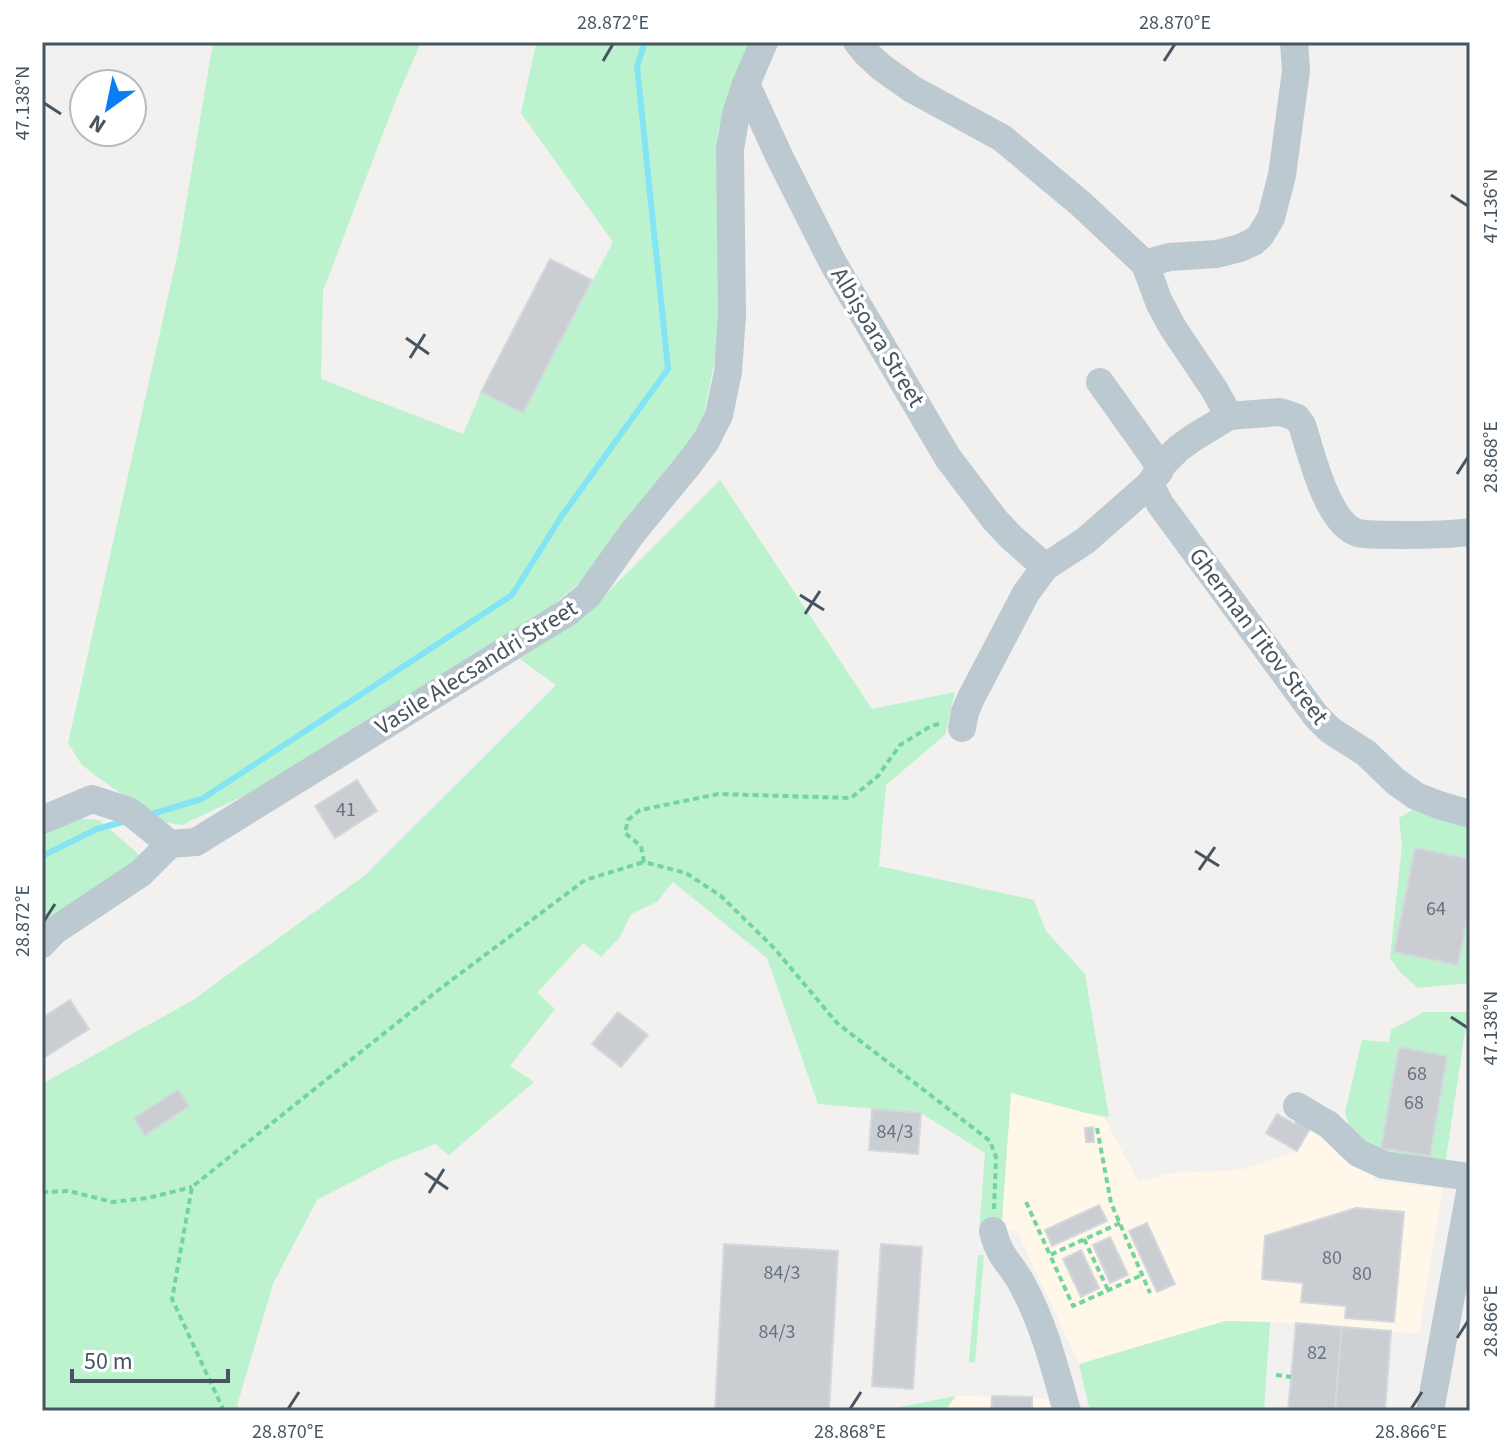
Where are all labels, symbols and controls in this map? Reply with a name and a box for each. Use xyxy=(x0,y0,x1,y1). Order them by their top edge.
text: 28.872°E xyxy=(577,9,649,37)
text: 28.870°E xyxy=(1139,9,1211,37)
text: 47.138°N xyxy=(9,66,37,140)
north arrow xyxy=(68,68,148,148)
text: N xyxy=(83,107,113,141)
text: 47.136°N xyxy=(1477,169,1505,243)
street label: Albișoara Street xyxy=(822,261,933,414)
text: 28.868°E xyxy=(1477,421,1505,493)
street label: Gherman Titov Street xyxy=(1180,540,1337,732)
street label: Vasile Alecsandri Street xyxy=(368,591,584,744)
house number: 41 xyxy=(336,796,356,824)
text: 28.872°E xyxy=(9,885,37,957)
house number: 64 xyxy=(1426,895,1446,923)
text: 47.138°N xyxy=(1477,991,1505,1065)
house number: 68 xyxy=(1407,1060,1427,1088)
house number: 68 xyxy=(1404,1089,1424,1117)
house number: 84/3 xyxy=(877,1118,913,1146)
house number: 80 xyxy=(1322,1244,1342,1272)
house number: 84/3 xyxy=(764,1259,800,1287)
house number: 80 xyxy=(1352,1260,1372,1288)
text: 28.866°E xyxy=(1477,1285,1505,1357)
house number: 84/3 xyxy=(759,1318,795,1346)
scale bar xyxy=(72,1333,228,1383)
house number: 82 xyxy=(1307,1339,1327,1367)
text: 50 m xyxy=(84,1344,133,1379)
text: 28.870°E xyxy=(252,1418,324,1446)
text: 28.868°E xyxy=(814,1418,886,1446)
text: 28.866°E xyxy=(1375,1418,1447,1446)

